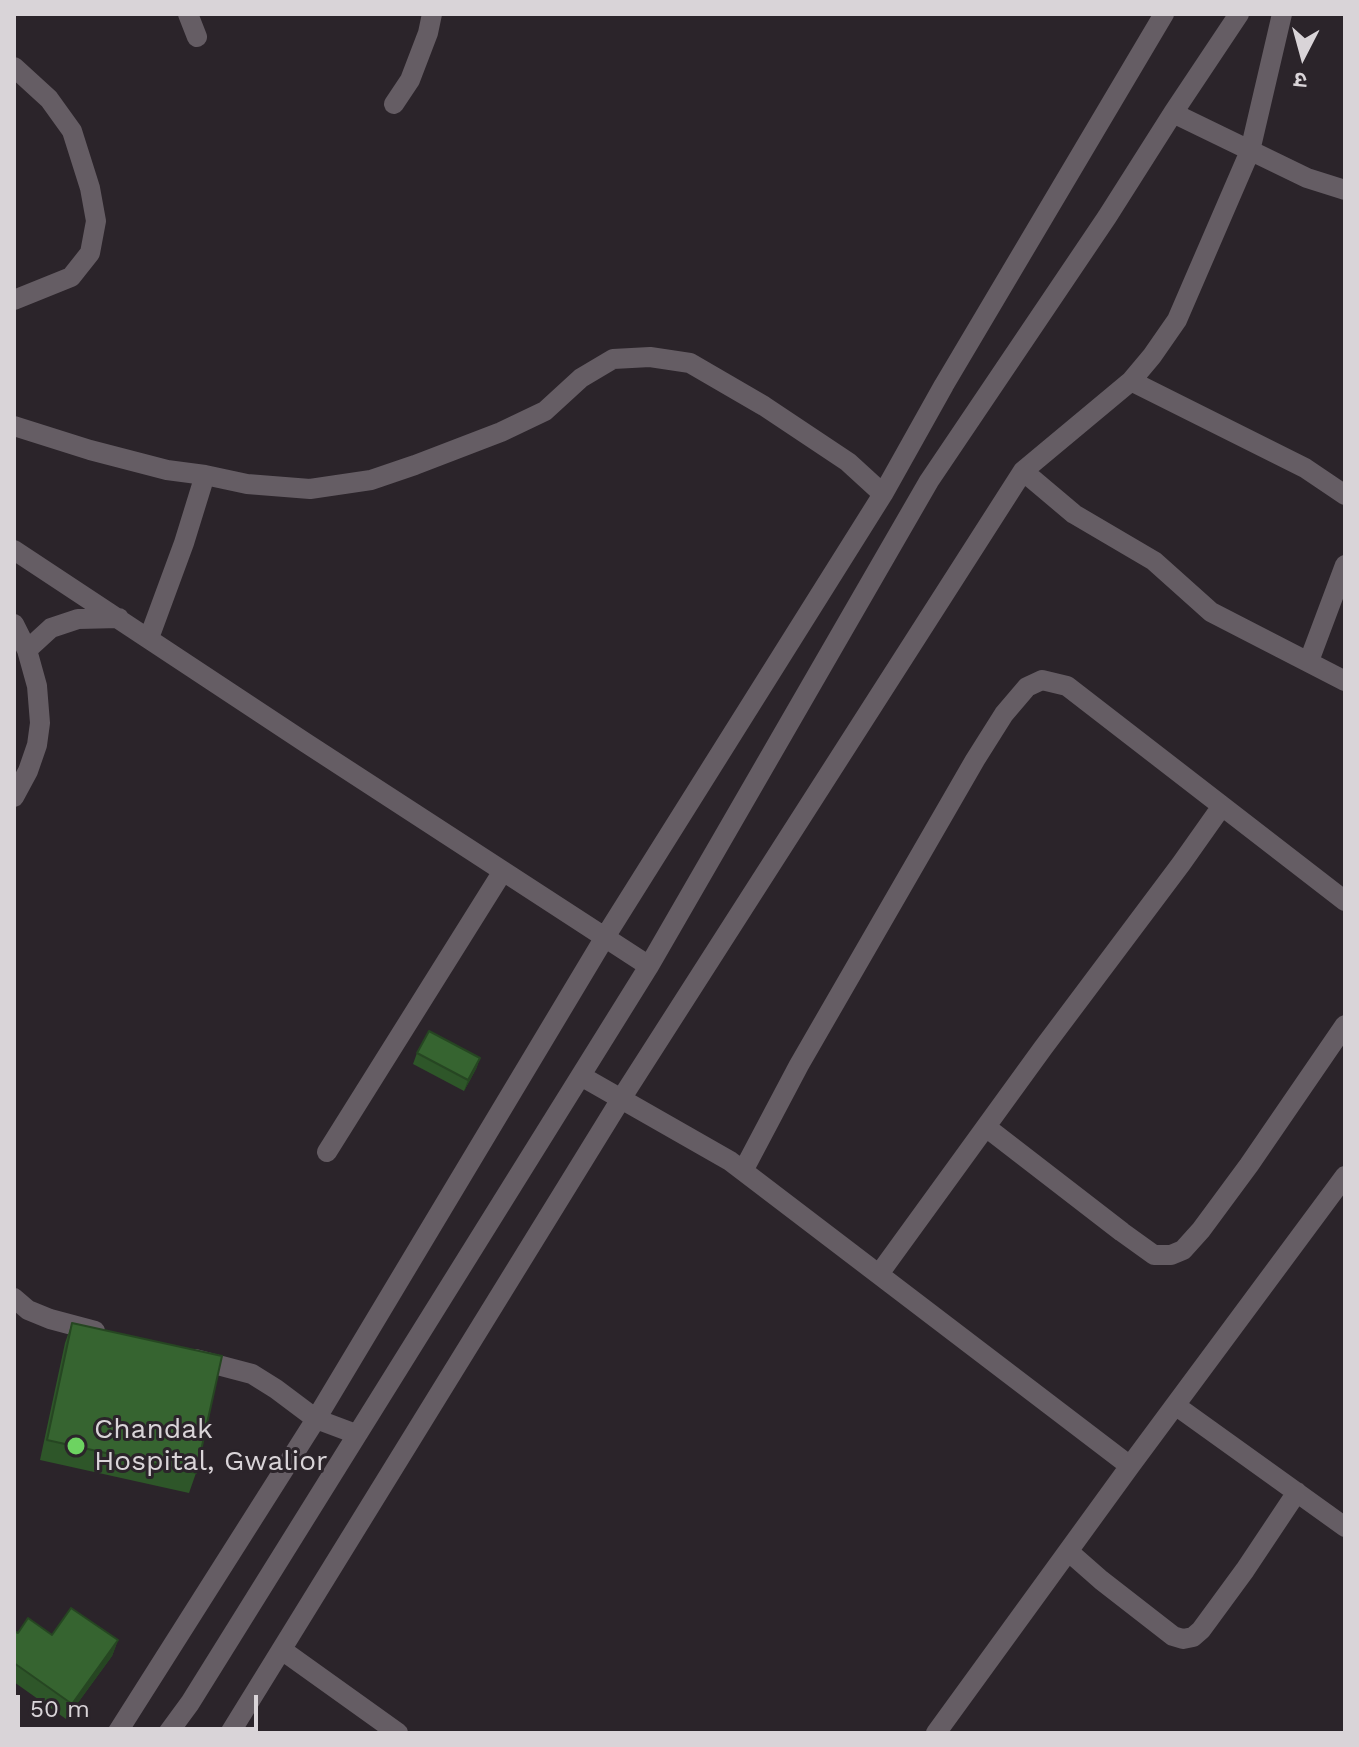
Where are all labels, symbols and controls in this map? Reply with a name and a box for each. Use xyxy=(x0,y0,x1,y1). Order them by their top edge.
north arrow xyxy=(1263,16,1343,96)
text: उ xyxy=(1293,67,1308,93)
place label: Chandak Hospital, Gwalior xyxy=(94,1413,327,1479)
marker: Chandak Hospital, Gwalior xyxy=(65,1435,87,1457)
scale bar xyxy=(20,1679,262,1729)
text: 50 m xyxy=(30,1695,90,1723)

